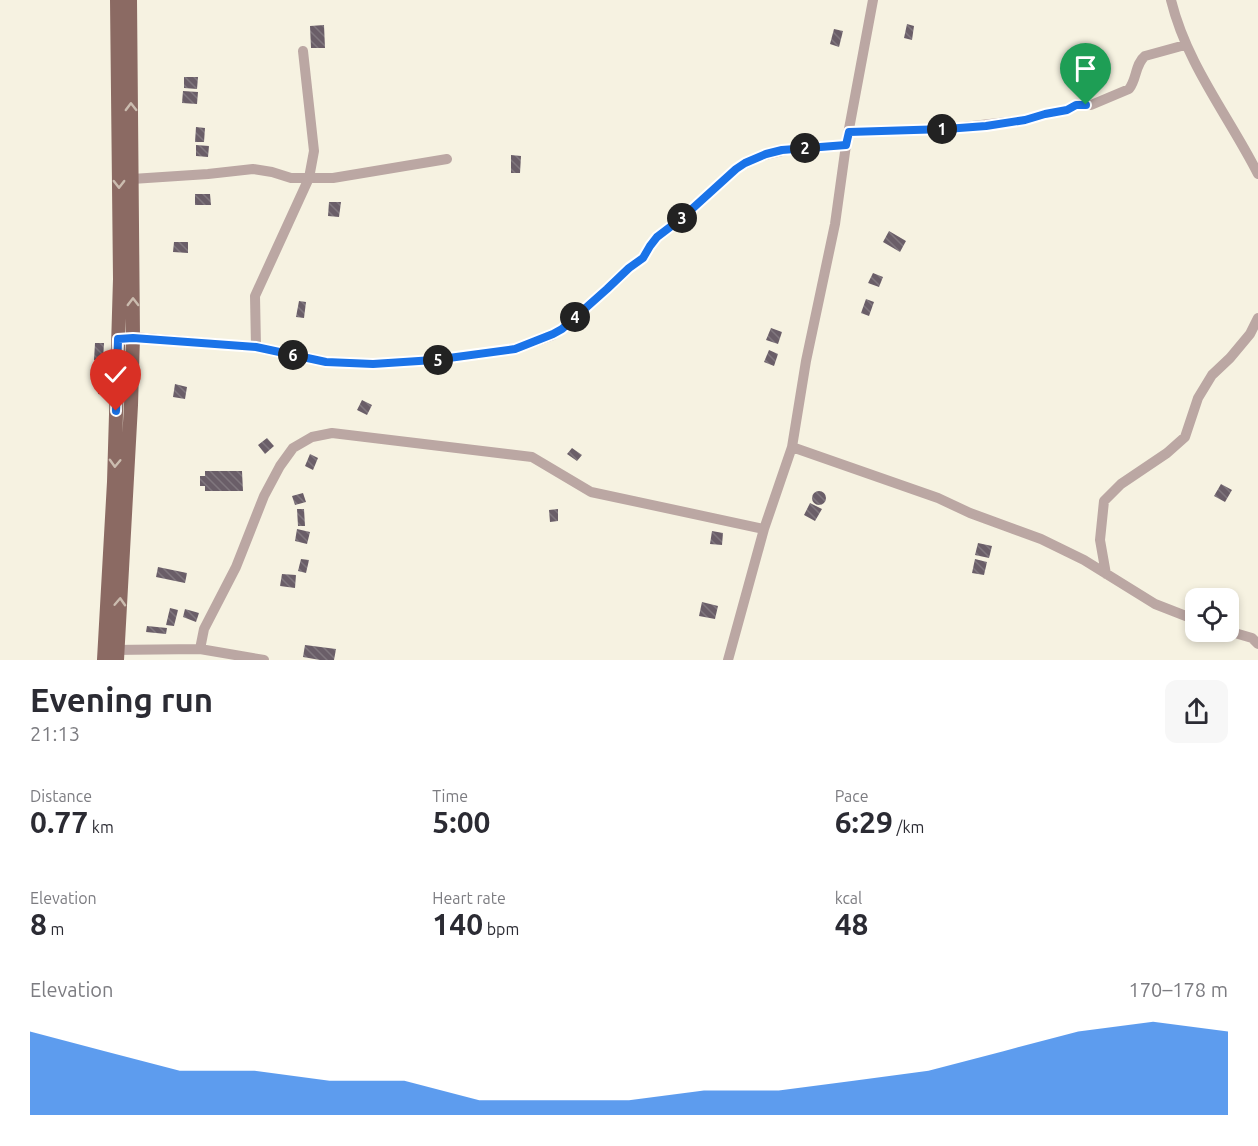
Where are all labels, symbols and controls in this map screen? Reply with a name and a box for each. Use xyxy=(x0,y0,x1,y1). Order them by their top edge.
pin xyxy=(1060,43,1111,105)
icon: arrive xyxy=(1069,52,1102,85)
one-way arrow xyxy=(125,102,138,111)
pin: 1 xyxy=(927,114,957,144)
text: 1 xyxy=(937,120,947,138)
pin: 2 xyxy=(790,133,820,163)
text: 2 xyxy=(800,139,810,157)
one-way arrow xyxy=(113,180,125,189)
pin: 3 xyxy=(667,203,697,233)
text: 3 xyxy=(677,209,687,227)
one-way arrow xyxy=(127,297,139,306)
pin: 4 xyxy=(560,302,590,332)
text: 4 xyxy=(570,308,580,326)
pin: 6 xyxy=(278,340,308,370)
pin: 5 xyxy=(423,345,453,375)
text: 6 xyxy=(288,346,298,364)
pin xyxy=(90,349,141,411)
text: 5 xyxy=(433,351,443,369)
icon: check xyxy=(99,358,132,391)
one-way arrow xyxy=(108,459,121,468)
map controls xyxy=(1185,588,1239,642)
button: locate xyxy=(1185,588,1239,642)
one-way arrow xyxy=(113,597,126,606)
button: share xyxy=(1165,680,1228,743)
text: Evening run xyxy=(30,681,213,718)
text: 21:13 xyxy=(30,722,80,745)
text: Distance xyxy=(30,787,92,805)
text: Time xyxy=(432,787,468,805)
text: Pace xyxy=(835,787,869,805)
text: 0.77 xyxy=(30,805,88,839)
text: 5:00 xyxy=(432,805,490,839)
text: 6:29 xyxy=(835,805,893,839)
text: km xyxy=(88,818,114,836)
text: /km xyxy=(893,818,924,836)
text: Elevation xyxy=(30,889,97,907)
text: Heart rate xyxy=(432,889,506,907)
text: kcal xyxy=(835,889,862,907)
text: 8 xyxy=(30,907,47,941)
text: 140 xyxy=(432,907,483,941)
text: 48 xyxy=(835,907,869,941)
text: m xyxy=(47,920,64,938)
text: bpm xyxy=(483,920,519,938)
text: Elevation xyxy=(30,978,113,1001)
text: 170–178 m xyxy=(1129,978,1228,1001)

